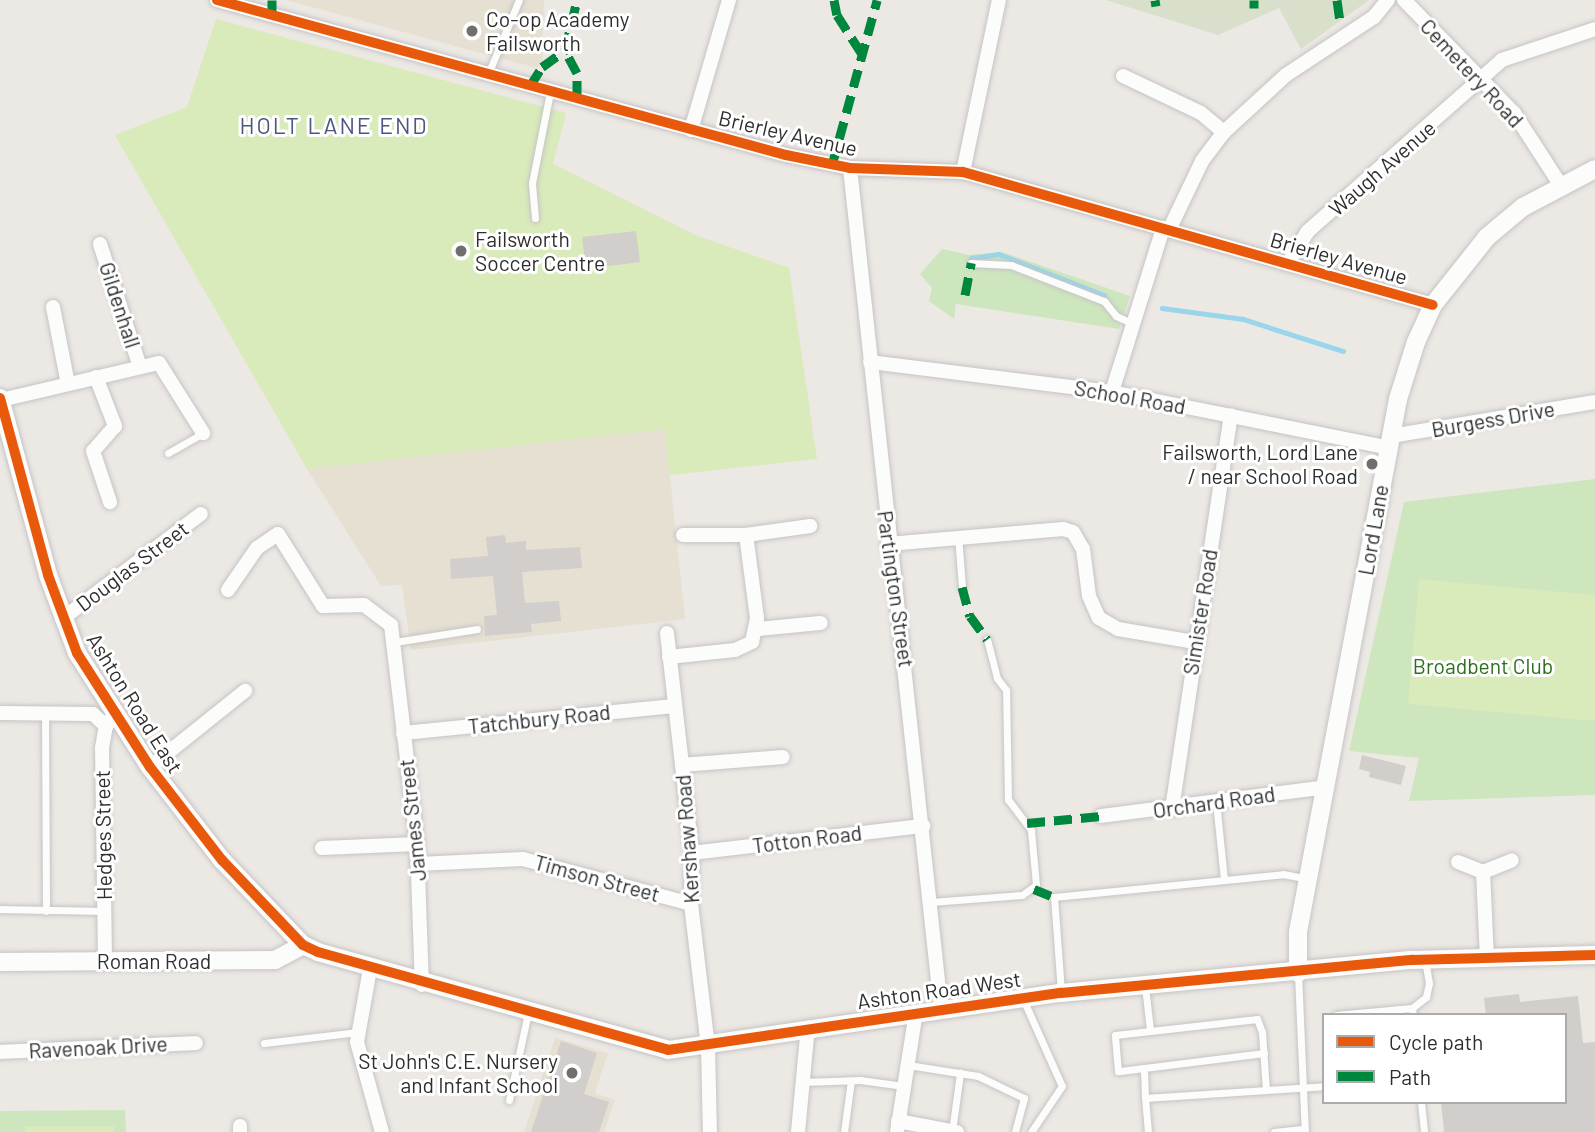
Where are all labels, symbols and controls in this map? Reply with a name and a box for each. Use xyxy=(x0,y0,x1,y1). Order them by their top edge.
place label: Co-op Academy Failsworth xyxy=(486,6,629,56)
street label: Cemetery Road xyxy=(1415,13,1529,133)
marker: Co-op Academy Failsworth xyxy=(464,23,480,39)
street label: Brierley Avenue xyxy=(716,105,860,161)
district label: HOLT LANE END xyxy=(241,111,427,139)
street label: Waugh Avenue xyxy=(1324,115,1440,221)
place label: Failsworth Soccer Centre xyxy=(475,226,605,276)
street label: Brierley Avenue xyxy=(1268,226,1410,290)
marker: Failsworth Soccer Centre xyxy=(453,243,469,259)
street label: Gildenhall xyxy=(94,259,146,351)
street label: School Road xyxy=(1072,375,1188,419)
street label: Burgess Drive xyxy=(1429,396,1557,442)
place label: Failsworth, Lord Lane / near School Road xyxy=(1162,439,1358,489)
marker: Failsworth, Lord Lane / near School Road xyxy=(1364,456,1380,472)
street label: Lord Lane xyxy=(1353,483,1393,577)
street label: Partington Street xyxy=(873,509,919,669)
street label: Douglas Street xyxy=(71,516,193,616)
street label: Simister Road xyxy=(1178,547,1222,677)
street label: Ashton Road East xyxy=(82,628,188,778)
park label: Broadbent Club xyxy=(1413,653,1553,679)
street label: Tatchbury Road xyxy=(467,699,611,739)
street label: James Street xyxy=(393,758,431,882)
street label: Hedges Street xyxy=(89,770,117,900)
street label: Kershaw Road xyxy=(670,774,704,904)
street label: Orchard Road xyxy=(1151,781,1277,823)
street label: Totton Road xyxy=(751,820,863,858)
street label: Timson Street xyxy=(532,849,662,907)
street label: Roman Road xyxy=(97,948,211,974)
street label: Ashton Road West xyxy=(855,966,1023,1014)
legend xyxy=(1322,1013,1567,1104)
text: Cycle path xyxy=(1389,1029,1483,1054)
street label: Ravenoak Drive xyxy=(28,1031,168,1063)
place label: St John's C.E. Nursery and Infant School xyxy=(358,1048,558,1098)
text: Path xyxy=(1389,1064,1431,1089)
marker: St John's C.E. Nursery and Infant School xyxy=(564,1065,580,1081)

